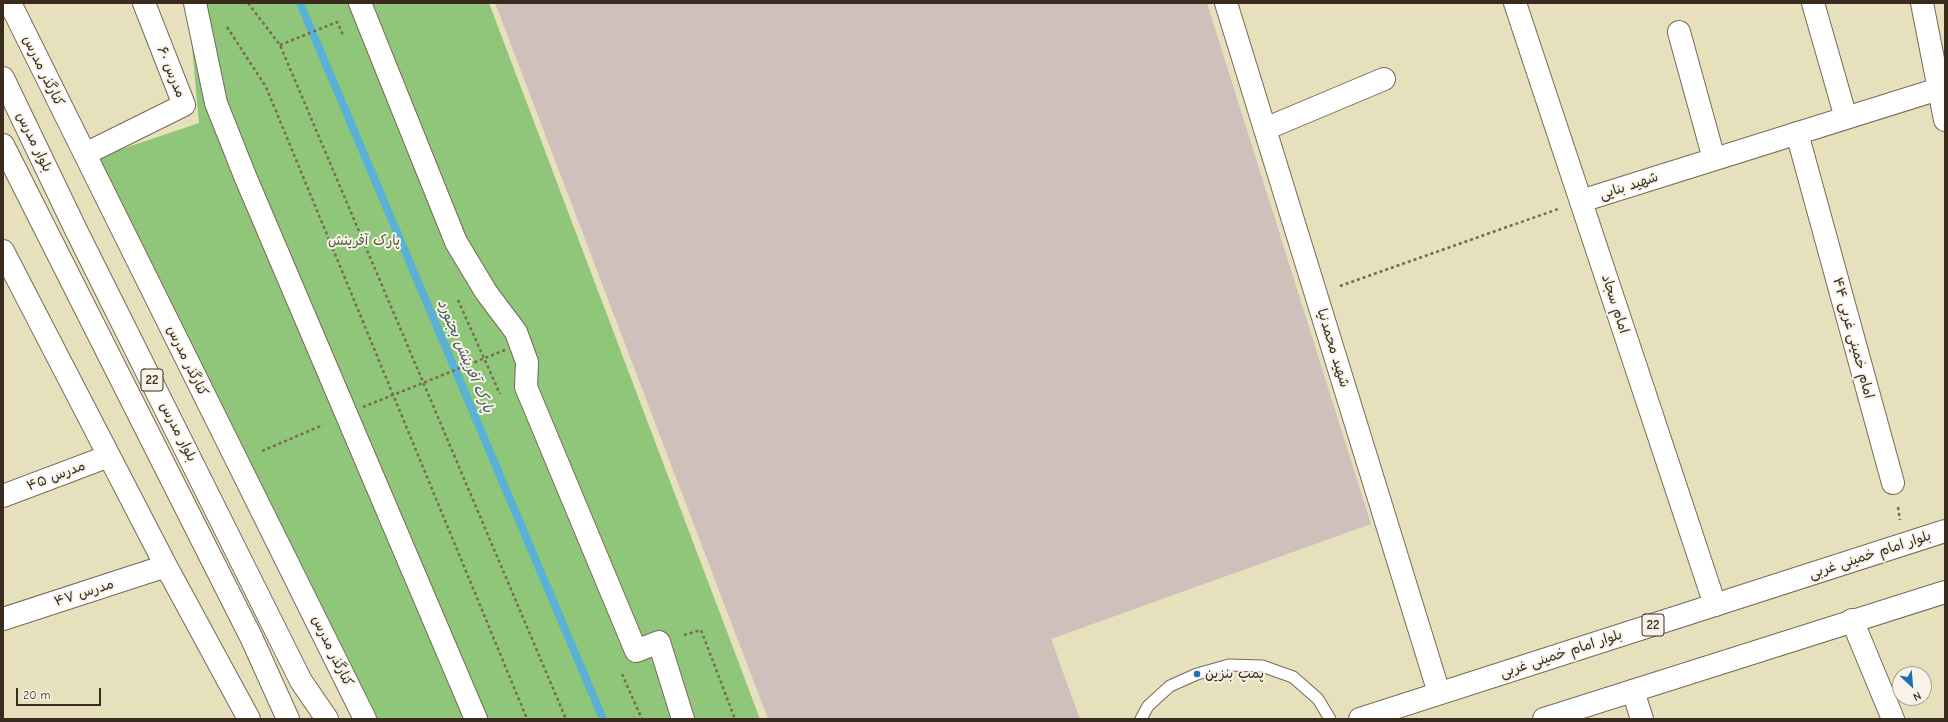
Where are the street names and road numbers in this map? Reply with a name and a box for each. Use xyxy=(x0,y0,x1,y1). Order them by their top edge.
street label: کنارگذر مدرس xyxy=(19,33,67,109)
street label: مدرس ۶۰ xyxy=(153,44,189,100)
street label: بلوار مدرس xyxy=(12,109,56,175)
street label: شهید بنایی xyxy=(1597,169,1661,203)
street label: امام سجاد xyxy=(1598,272,1632,336)
street label: امام خمینی غربی ۴۴ xyxy=(1829,276,1877,400)
street label: شهید محمدنیا xyxy=(1313,307,1353,389)
street label: کنارگذر مدرس xyxy=(163,323,211,399)
road number: 22 xyxy=(141,369,163,391)
street label: بلوار مدرس xyxy=(156,399,200,465)
street label: مدرس ۴۵ xyxy=(24,457,88,495)
street label: بلوار امام خمینی غربی xyxy=(1807,527,1933,583)
street label: مدرس ۴۷ xyxy=(52,576,116,610)
street label: کنارگذر مدرس xyxy=(308,613,356,689)
road number: 22 xyxy=(1642,614,1664,636)
street label: بلوار امام خمینی غربی xyxy=(1498,626,1624,682)

